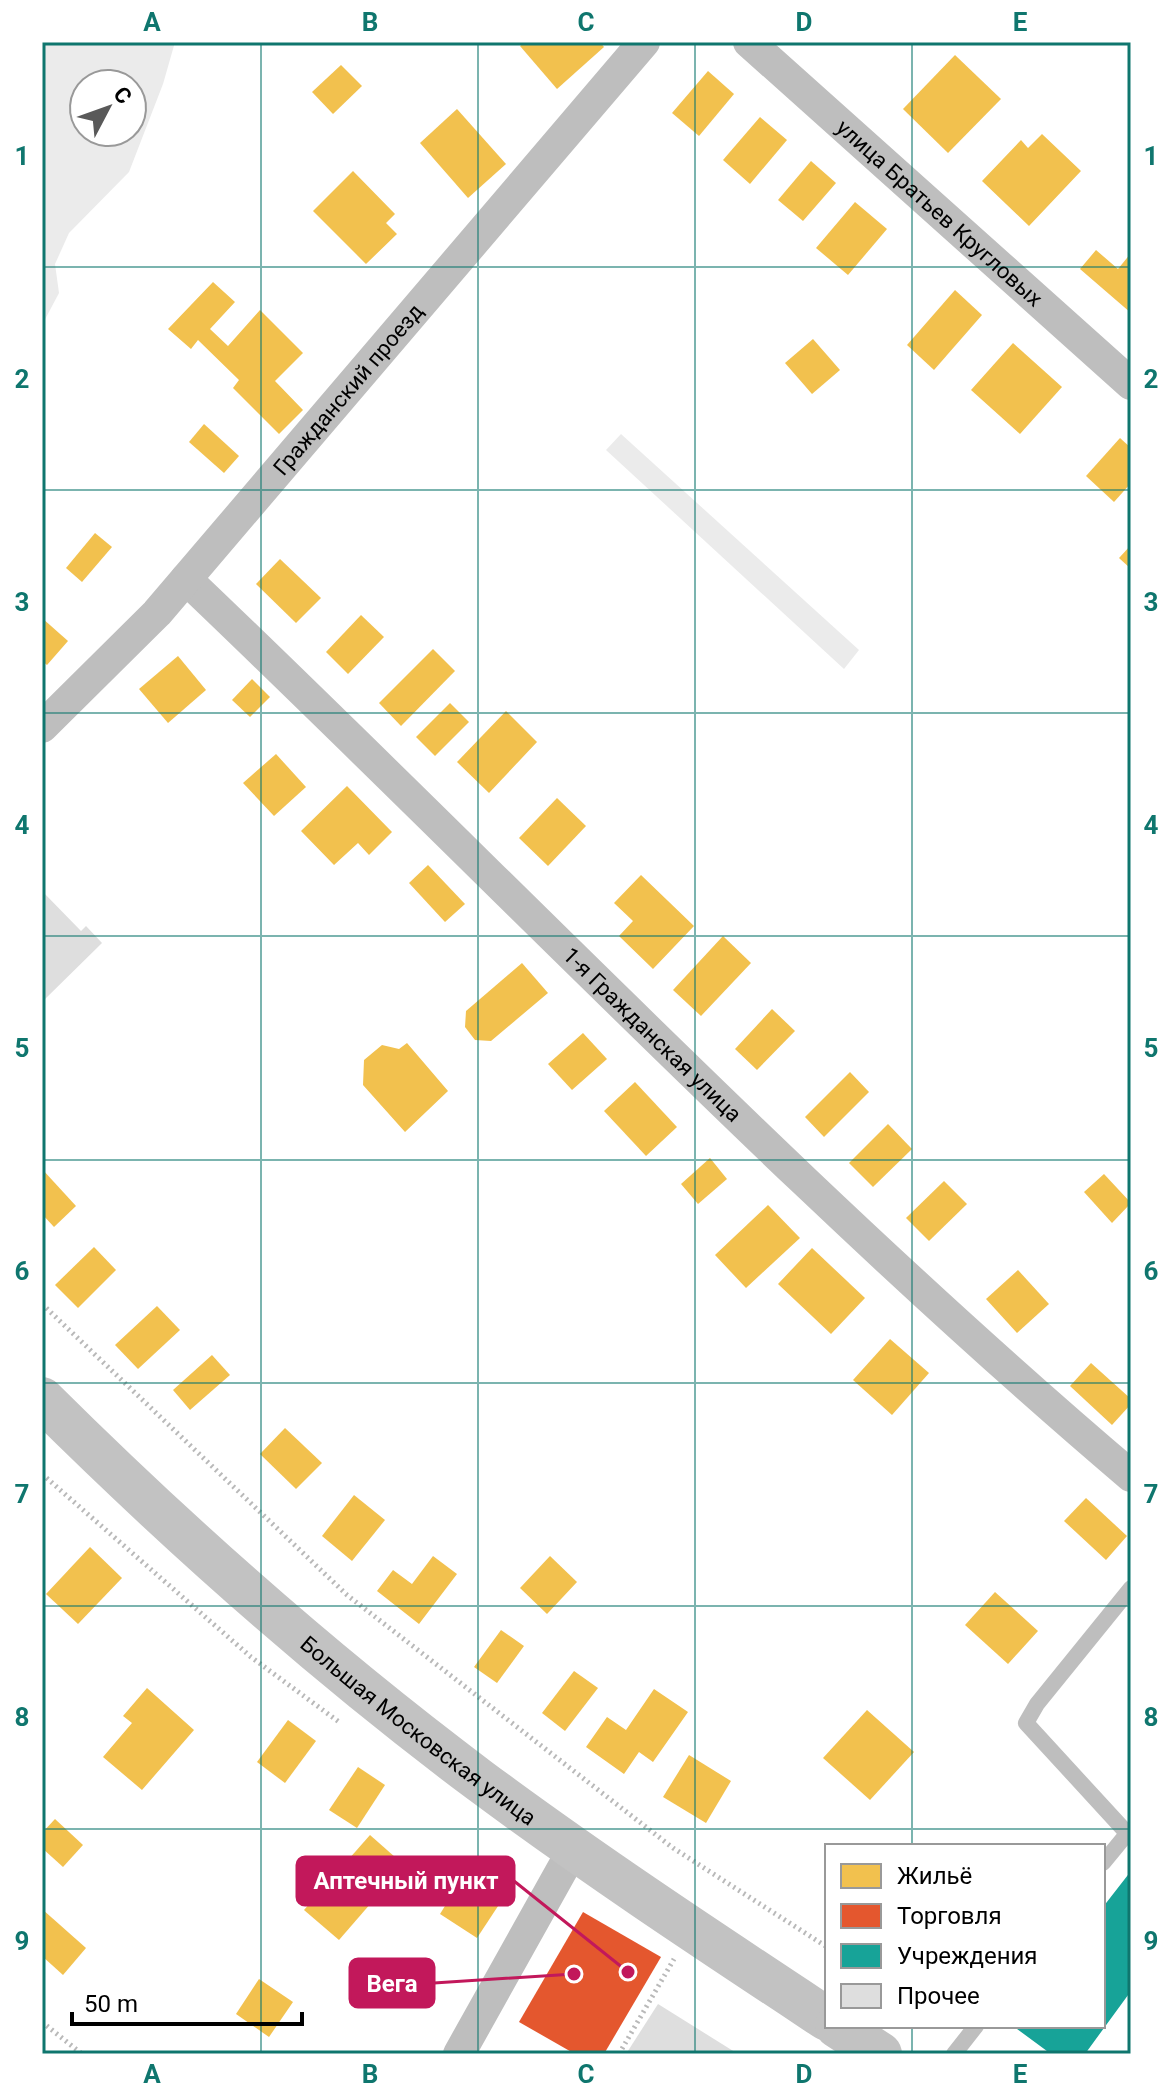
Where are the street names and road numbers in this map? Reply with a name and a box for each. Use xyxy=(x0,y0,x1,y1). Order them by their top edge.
street label: улица Братьев Кругловых xyxy=(831,115,1047,312)
street label: Гражданский проезд xyxy=(268,299,428,480)
street label: 1-я Гражданская улица xyxy=(558,943,746,1127)
street label: Большая Московская улица xyxy=(296,1631,541,1830)

